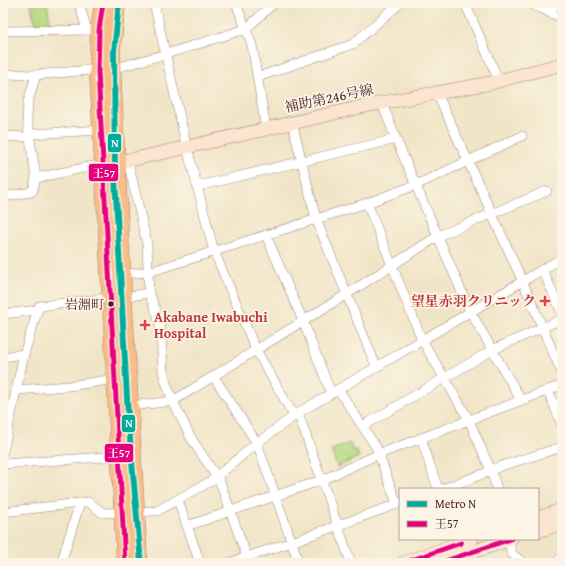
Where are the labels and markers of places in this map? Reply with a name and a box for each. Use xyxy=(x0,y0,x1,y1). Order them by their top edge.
place label: 望星赤羽クリニック xyxy=(411,291,536,311)
place label: 岩淵町 xyxy=(65,295,104,314)
marker: 望星赤羽クリニック xyxy=(539,295,551,307)
marker: 岩淵町 xyxy=(106,299,116,309)
place label: Akabane Iwabuchi Hospital xyxy=(154,307,268,343)
marker: Akabane Iwabuchi Hospital xyxy=(139,319,151,331)

